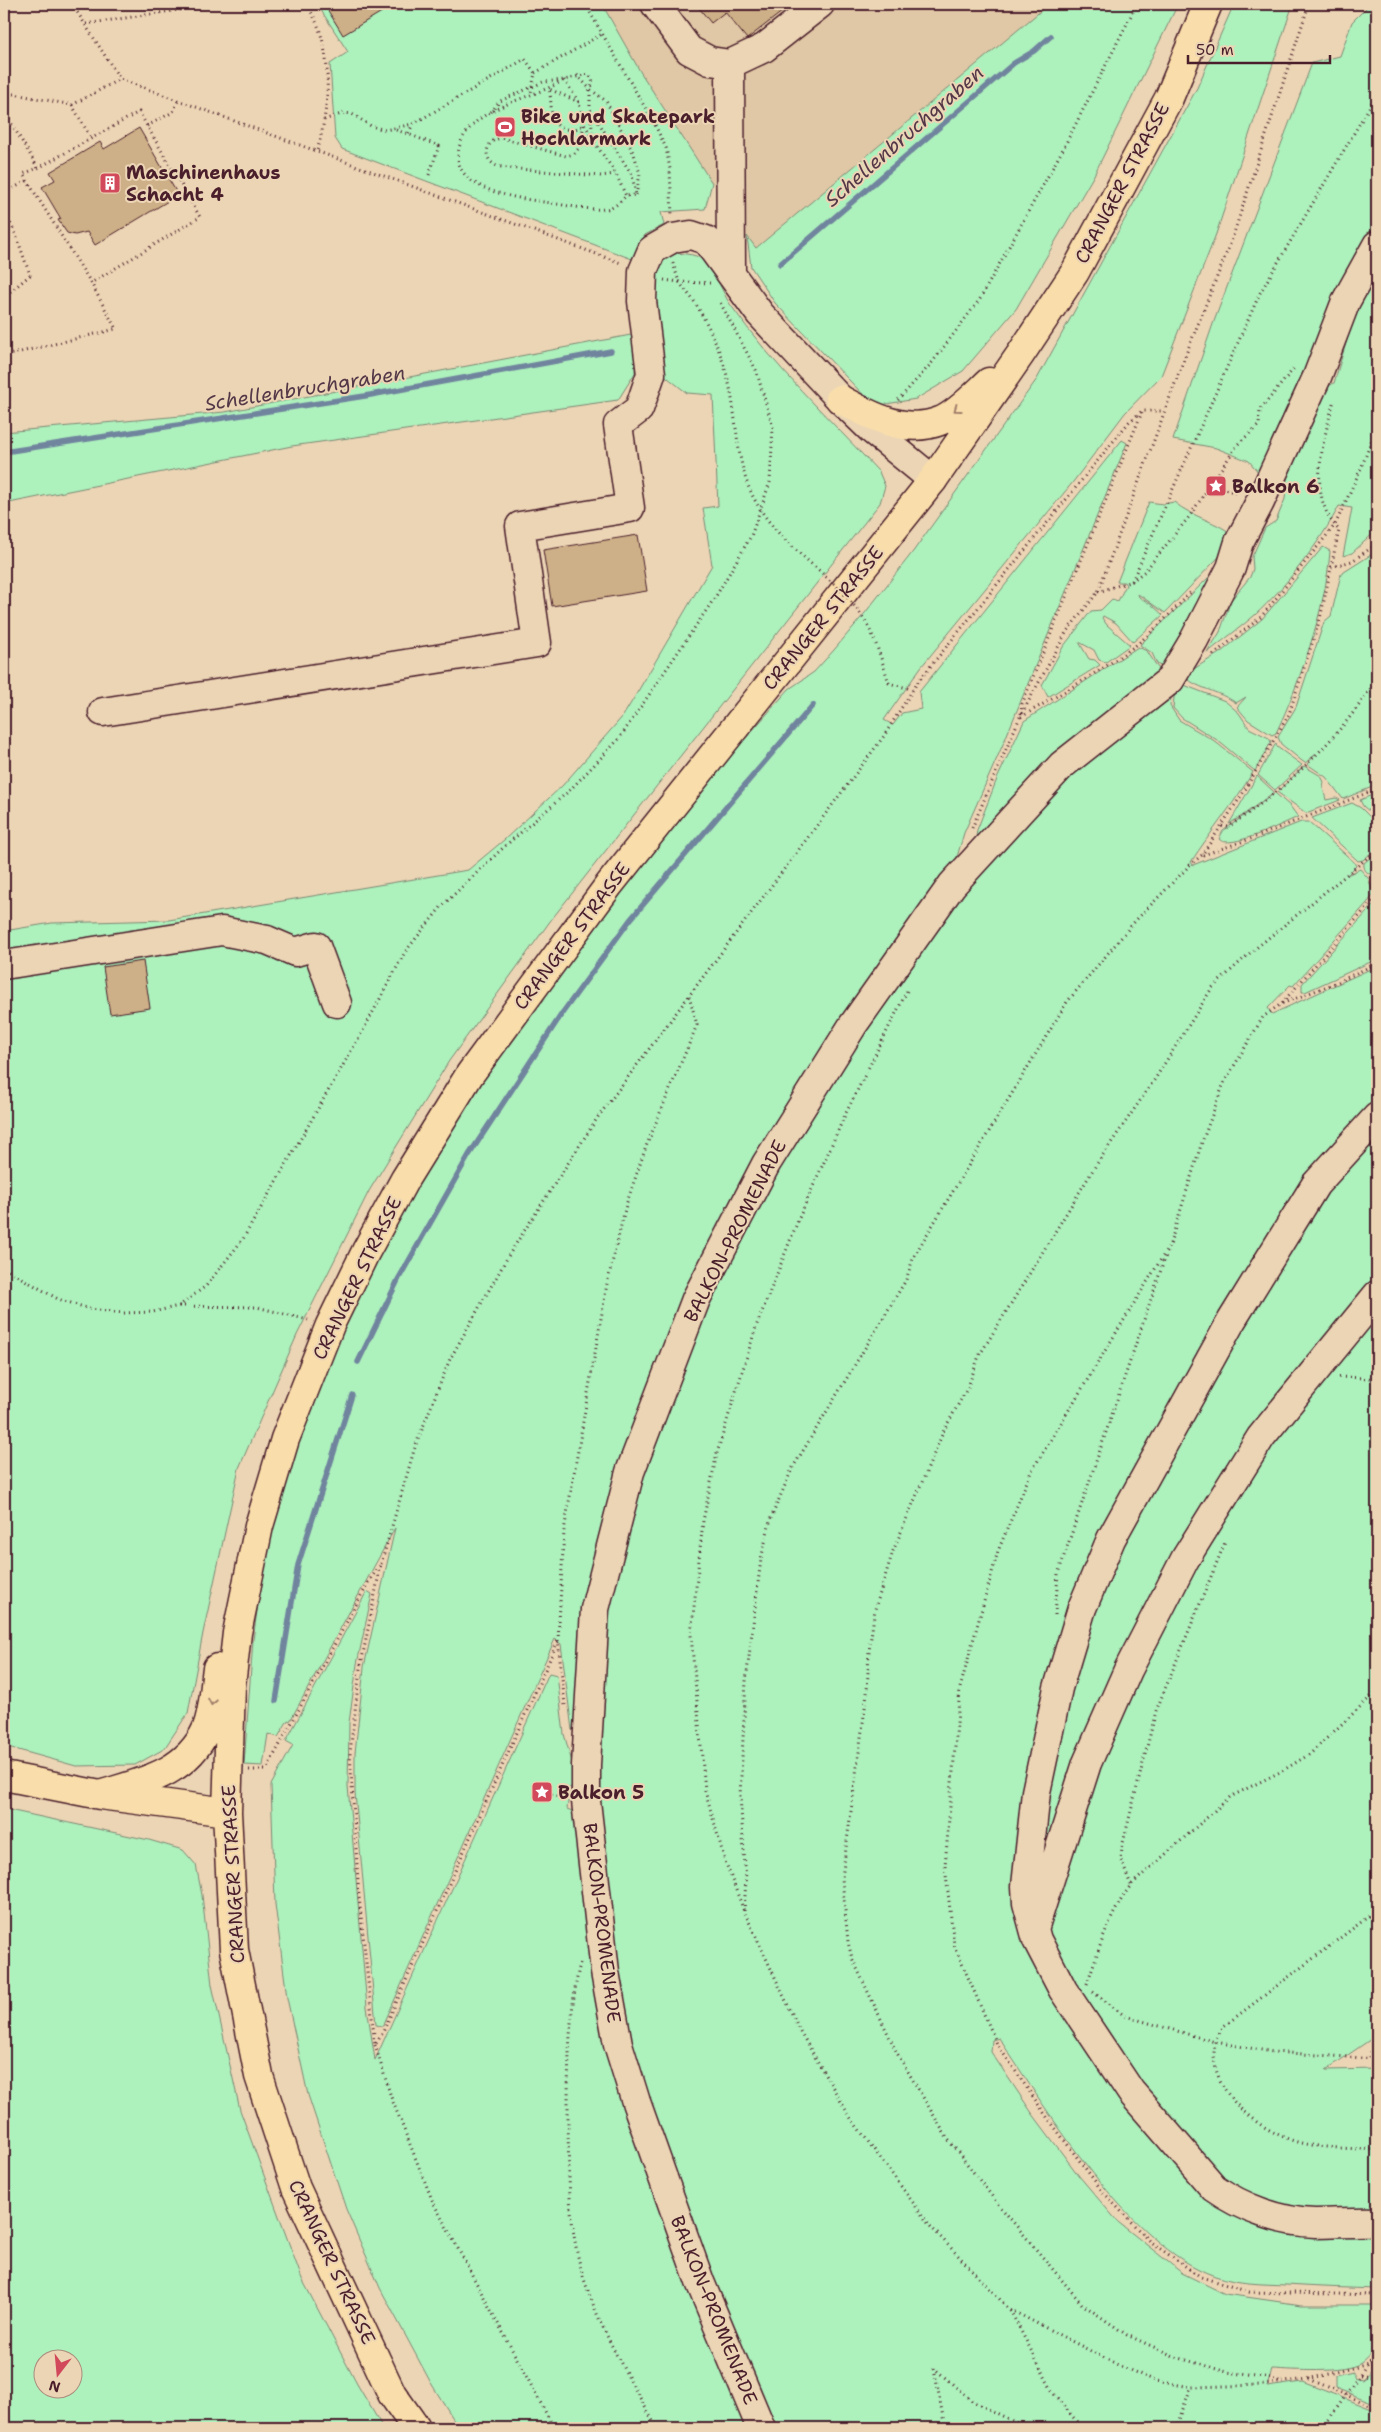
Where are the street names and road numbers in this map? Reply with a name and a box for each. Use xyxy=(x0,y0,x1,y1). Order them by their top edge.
street label: CRANGER STRASSE xyxy=(1069,98,1175,268)
street label: CRANGER STRASSE xyxy=(757,541,889,695)
street label: CRANGER STRASSE xyxy=(508,857,636,1015)
street label: BALKON-PROMENADE xyxy=(678,1135,792,1327)
street label: CRANGER STRASSE xyxy=(307,1192,407,1364)
street label: CRANGER STRASSE xyxy=(216,1784,250,1964)
street label: BALKON-PROMENADE xyxy=(577,1821,627,2025)
street label: CRANGER STRASSE xyxy=(283,2176,381,2348)
street label: BALKON-PROMENADE xyxy=(665,2212,763,2408)

